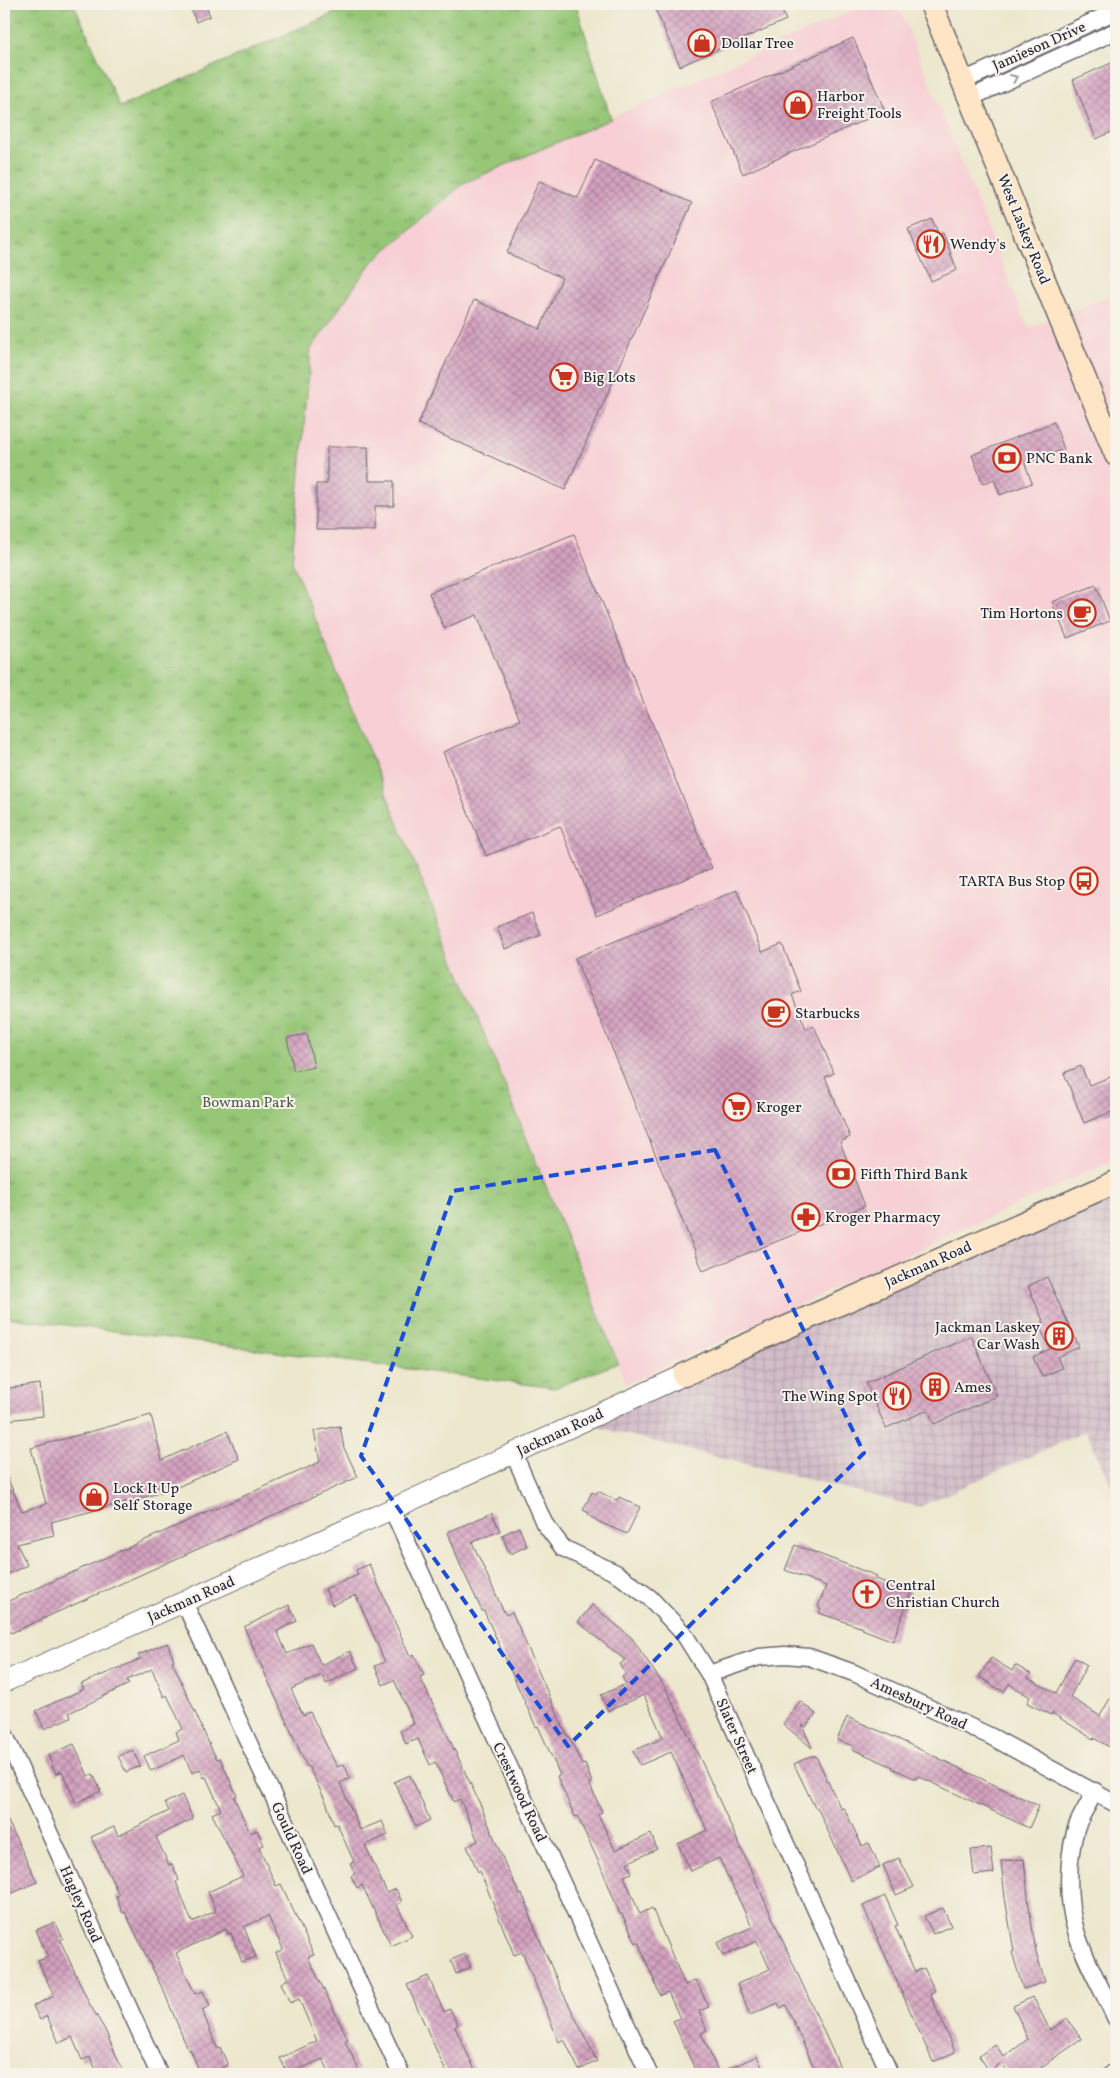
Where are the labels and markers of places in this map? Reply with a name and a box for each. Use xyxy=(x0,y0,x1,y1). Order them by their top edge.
shop icon: Dollar Tree xyxy=(687,28,717,58)
place label: Dollar Tree xyxy=(721,34,794,55)
place label: Harbor Freight Tools xyxy=(817,87,902,125)
shop icon: Harbor Freight Tools xyxy=(783,90,813,120)
restaurant icon: Wendy's xyxy=(916,229,946,259)
place label: Wendy's xyxy=(950,235,1006,256)
supermarket icon: Big Lots xyxy=(549,362,579,392)
place label: Big Lots xyxy=(583,368,636,389)
bank icon: PNC Bank xyxy=(992,443,1022,473)
place label: PNC Bank xyxy=(1026,449,1093,470)
cafe icon: Tim Hortons xyxy=(1067,598,1097,628)
place label: Tim Hortons xyxy=(980,604,1063,625)
bus stop icon: TARTA Bus Stop xyxy=(1069,866,1099,896)
place label: TARTA Bus Stop xyxy=(959,872,1065,893)
cafe icon: Starbucks xyxy=(761,998,791,1028)
place label: Starbucks xyxy=(795,1004,860,1025)
supermarket icon: Kroger xyxy=(722,1092,752,1122)
place label: Kroger xyxy=(756,1098,802,1119)
bank icon: Fifth Third Bank xyxy=(826,1159,856,1189)
place label: Fifth Third Bank xyxy=(860,1165,968,1186)
pharmacy icon: Kroger Pharmacy xyxy=(791,1202,821,1232)
place label: Kroger Pharmacy xyxy=(825,1208,940,1229)
place label: Jackman Laskey Car Wash xyxy=(935,1318,1040,1356)
building icon: Jackman Laskey Car Wash xyxy=(1044,1321,1074,1351)
building icon: Ames xyxy=(920,1372,950,1402)
place label: Ames xyxy=(954,1378,991,1399)
restaurant icon: The Wing Spot xyxy=(882,1381,912,1411)
place label: The Wing Spot xyxy=(782,1387,878,1408)
place label: Lock It Up Self Storage xyxy=(113,1479,192,1517)
shop icon: Lock It Up Self Storage xyxy=(79,1482,109,1512)
place label: Central Christian Church xyxy=(886,1576,1000,1614)
church icon: Central Christian Church xyxy=(852,1579,882,1609)

